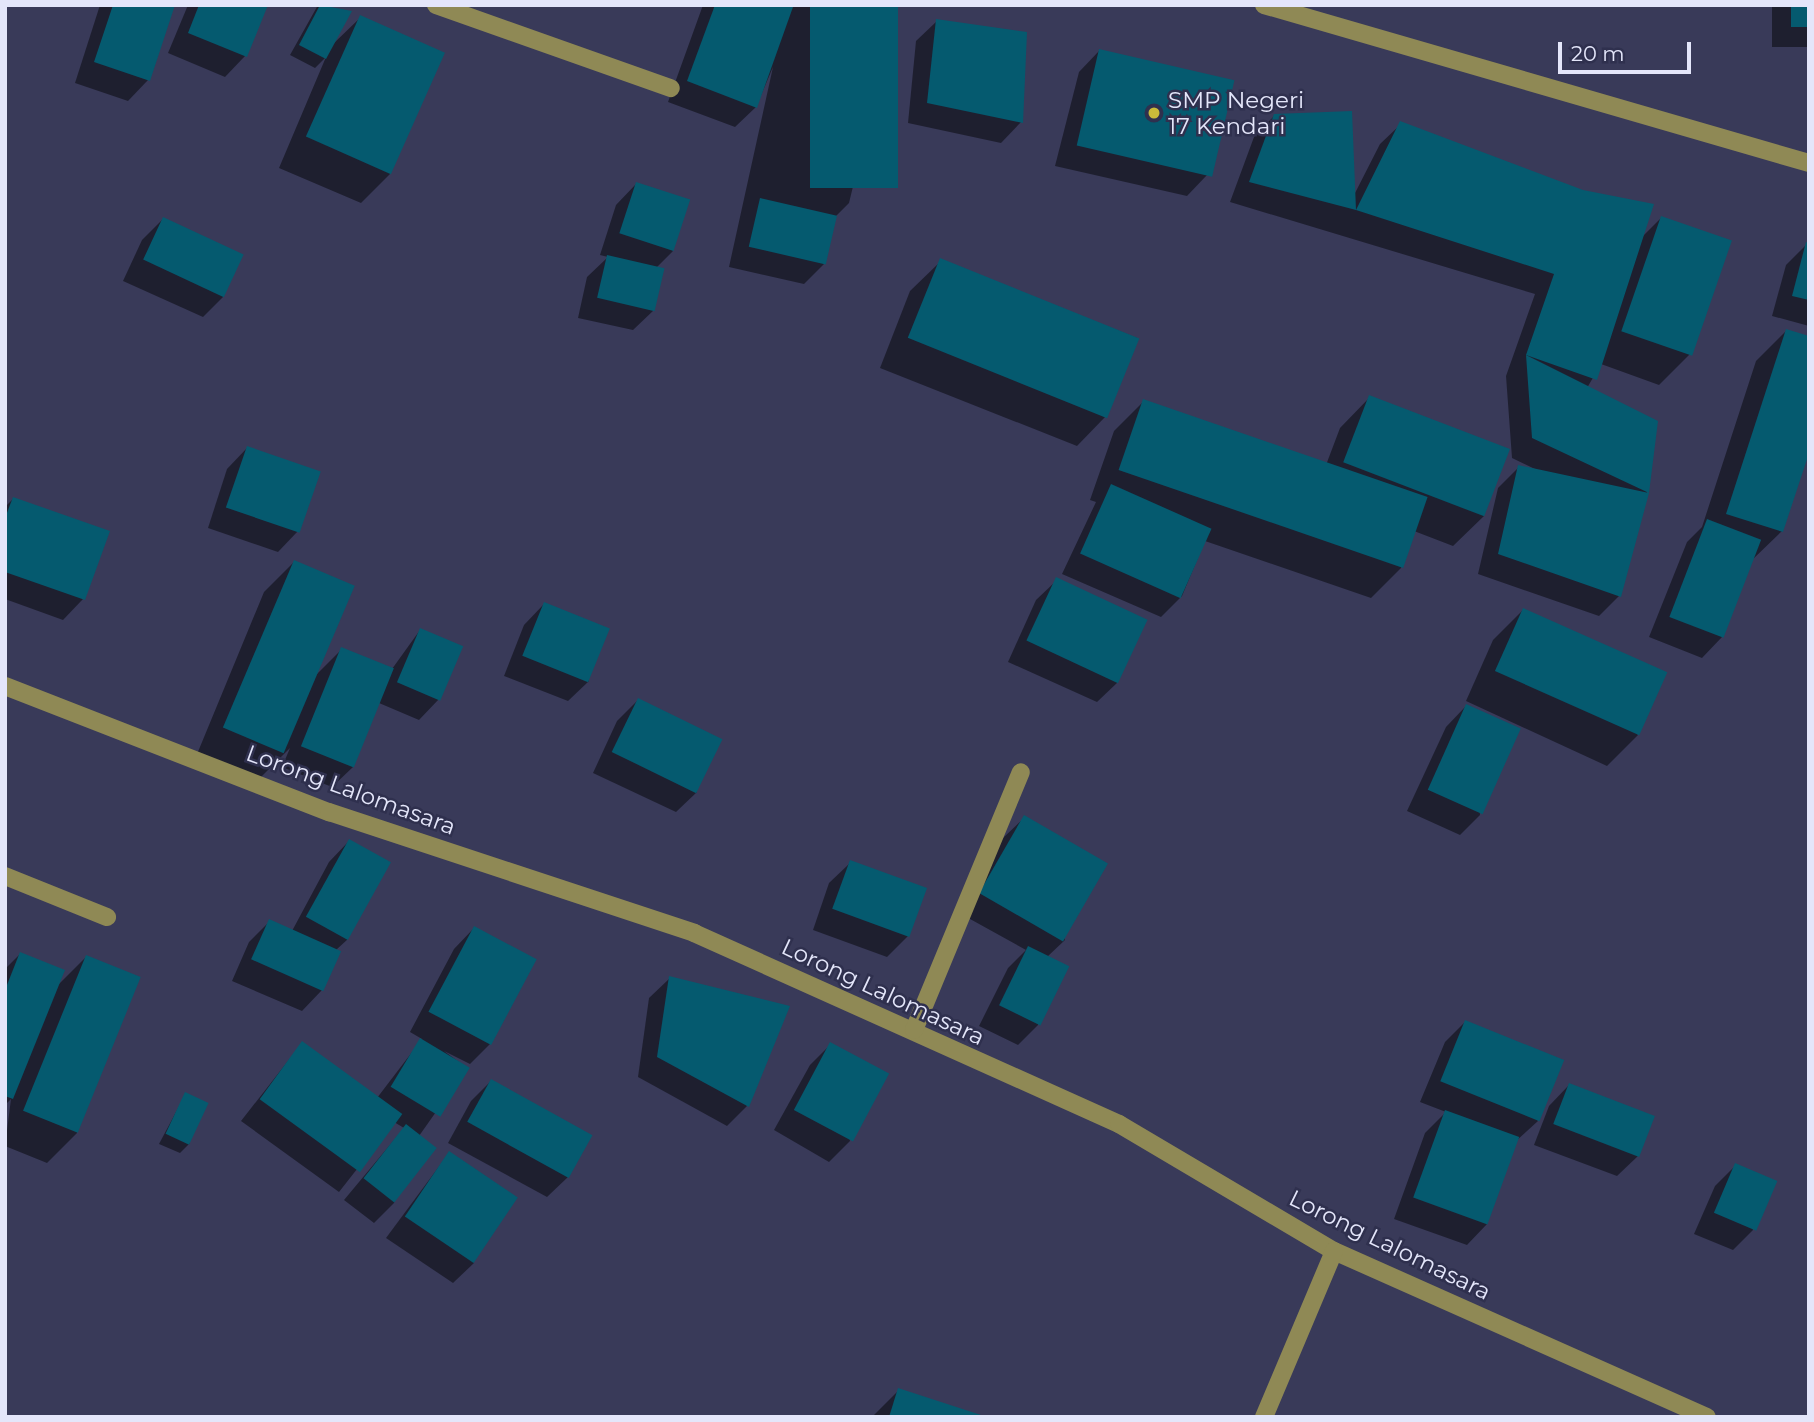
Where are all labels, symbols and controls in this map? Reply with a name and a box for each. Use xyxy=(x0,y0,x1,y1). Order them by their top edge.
scale bar xyxy=(1562,28,1695,72)
text: 20 m xyxy=(1571,41,1625,66)
place label: SMP Negeri 17 Kendari xyxy=(1168,86,1304,140)
marker: SMP Negeri 17 Kendari xyxy=(1146,105,1162,121)
street label: Lorong Lalomasara xyxy=(243,739,459,841)
street label: Lorong Lalomasara xyxy=(777,933,989,1051)
street label: Lorong Lalomasara xyxy=(1285,1184,1495,1306)

